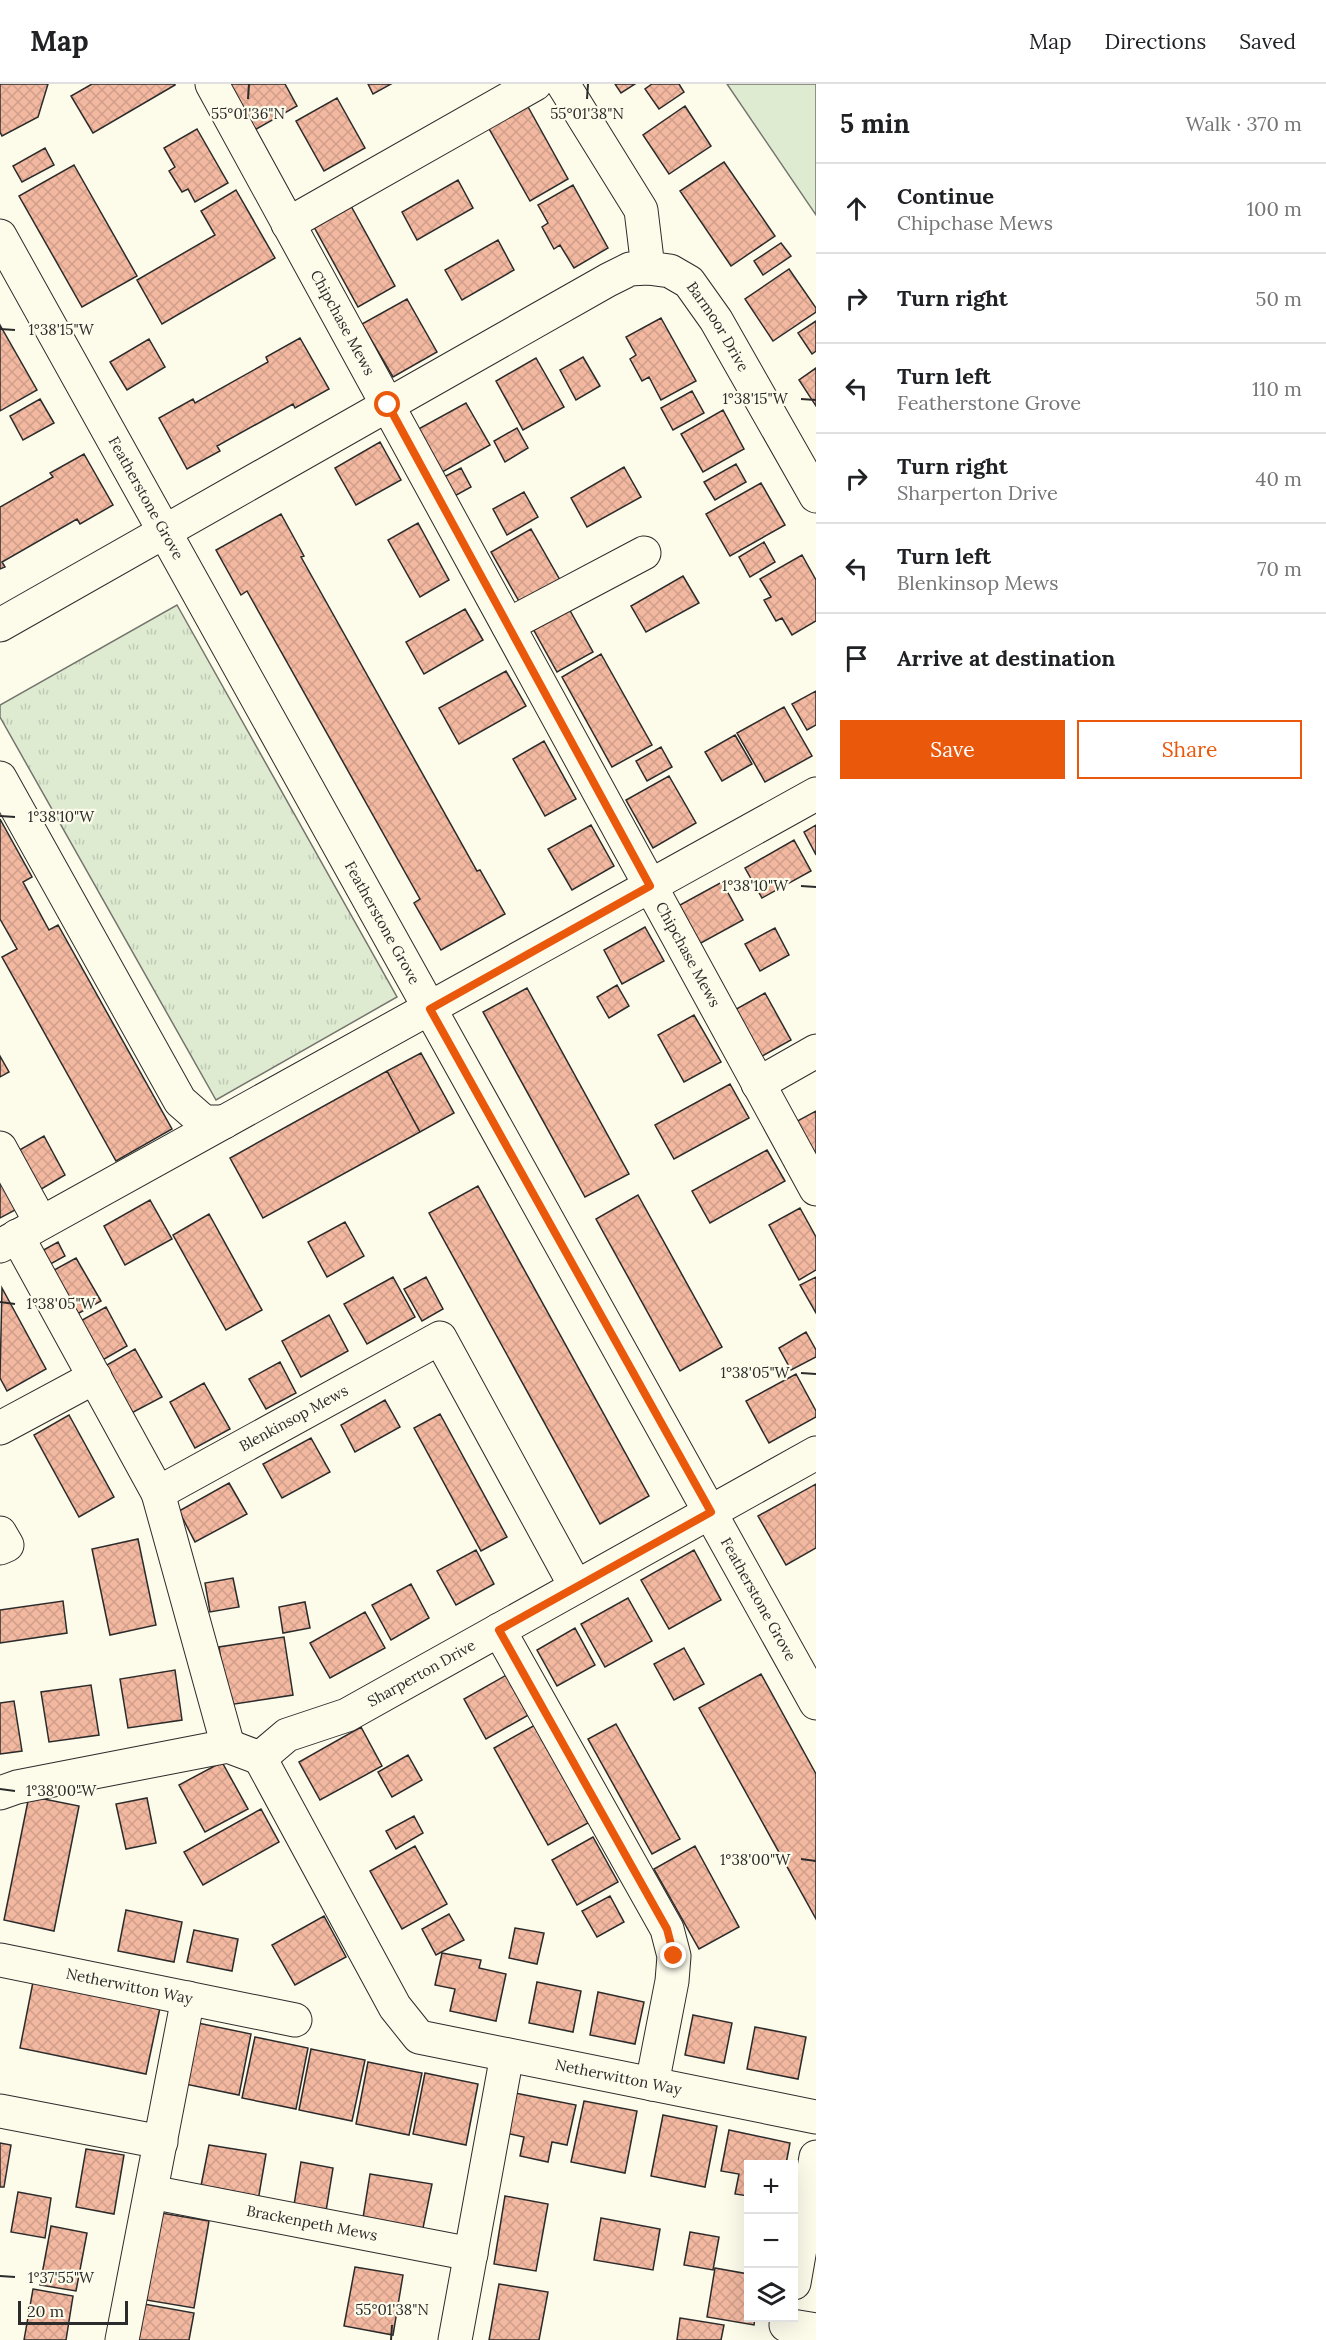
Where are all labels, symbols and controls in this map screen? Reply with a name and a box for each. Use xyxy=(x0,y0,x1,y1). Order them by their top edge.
text: Map xyxy=(30,23,89,59)
text: Map xyxy=(1029,28,1072,55)
text: Directions xyxy=(1105,28,1206,55)
text: Saved xyxy=(1239,28,1296,55)
text: 55°01'36"N xyxy=(211,104,285,123)
text: 55°01'38"N xyxy=(550,104,624,123)
text: 5 min xyxy=(840,107,910,140)
text: Walk · 370 m xyxy=(1185,111,1302,136)
text: Continue xyxy=(897,182,994,210)
icon: ahead xyxy=(840,192,873,225)
text: 100 m xyxy=(1247,196,1302,221)
text: Chipchase Mews xyxy=(897,210,1053,235)
street label: Chipchase Mews xyxy=(306,266,379,378)
street label: Barmoor Drive xyxy=(683,278,753,375)
icon: right xyxy=(840,282,873,315)
text: Turn right xyxy=(897,284,1008,312)
text: 50 m xyxy=(1256,286,1302,311)
text: 1°38'15"W xyxy=(28,320,95,339)
text: Turn left xyxy=(897,362,991,390)
icon: left xyxy=(840,372,873,405)
text: 110 m xyxy=(1252,376,1302,401)
text: 1°38'15"W xyxy=(722,389,789,408)
text: Featherstone Grove xyxy=(897,390,1081,415)
route start xyxy=(374,391,400,417)
street label: Featherstone Grove xyxy=(104,433,188,563)
text: Turn right xyxy=(897,452,1008,480)
icon: right xyxy=(840,462,873,495)
text: 40 m xyxy=(1256,466,1302,491)
text: Sharperton Drive xyxy=(897,480,1058,505)
text: Turn left xyxy=(897,542,991,570)
icon: left xyxy=(840,552,873,585)
text: 70 m xyxy=(1257,556,1302,581)
text: Blenkinsop Mews xyxy=(897,570,1059,595)
icon: arrive xyxy=(840,642,873,675)
text: Arrive at destination xyxy=(897,644,1115,672)
button: Save xyxy=(840,720,1065,779)
button: Share xyxy=(1077,720,1302,779)
text: 1°38'10"W xyxy=(28,807,95,826)
street label: Featherstone Grove xyxy=(341,858,424,988)
text: 1°38'10"W xyxy=(722,876,789,895)
street label: Chipchase Mews xyxy=(652,898,725,1010)
text: 1°38'05"W xyxy=(26,1294,97,1313)
text: 1°38'05"W xyxy=(720,1363,791,1382)
street label: Blenkinsop Mews xyxy=(236,1380,351,1456)
street label: Featherstone Grove xyxy=(717,1534,801,1664)
street label: Sharperton Drive xyxy=(364,1635,479,1711)
text: 1°38'00"W xyxy=(26,1781,97,1800)
text: 1°38'00"W xyxy=(720,1850,791,1869)
route end xyxy=(660,1942,686,1968)
street label: Netherwitton Way xyxy=(64,1964,195,2008)
street label: Netherwitton Way xyxy=(553,2055,684,2099)
map controls xyxy=(744,2160,798,2322)
button: + xyxy=(744,2160,798,2214)
street label: Brackenpeth Mews xyxy=(245,2201,379,2245)
button: − xyxy=(744,2214,798,2268)
text: 1°37'55"W xyxy=(28,2268,95,2287)
button: layers xyxy=(744,2268,798,2322)
scale bar xyxy=(18,2298,128,2326)
text: 55°01'38"N xyxy=(355,2300,429,2319)
text: 20 m xyxy=(27,2301,64,2321)

